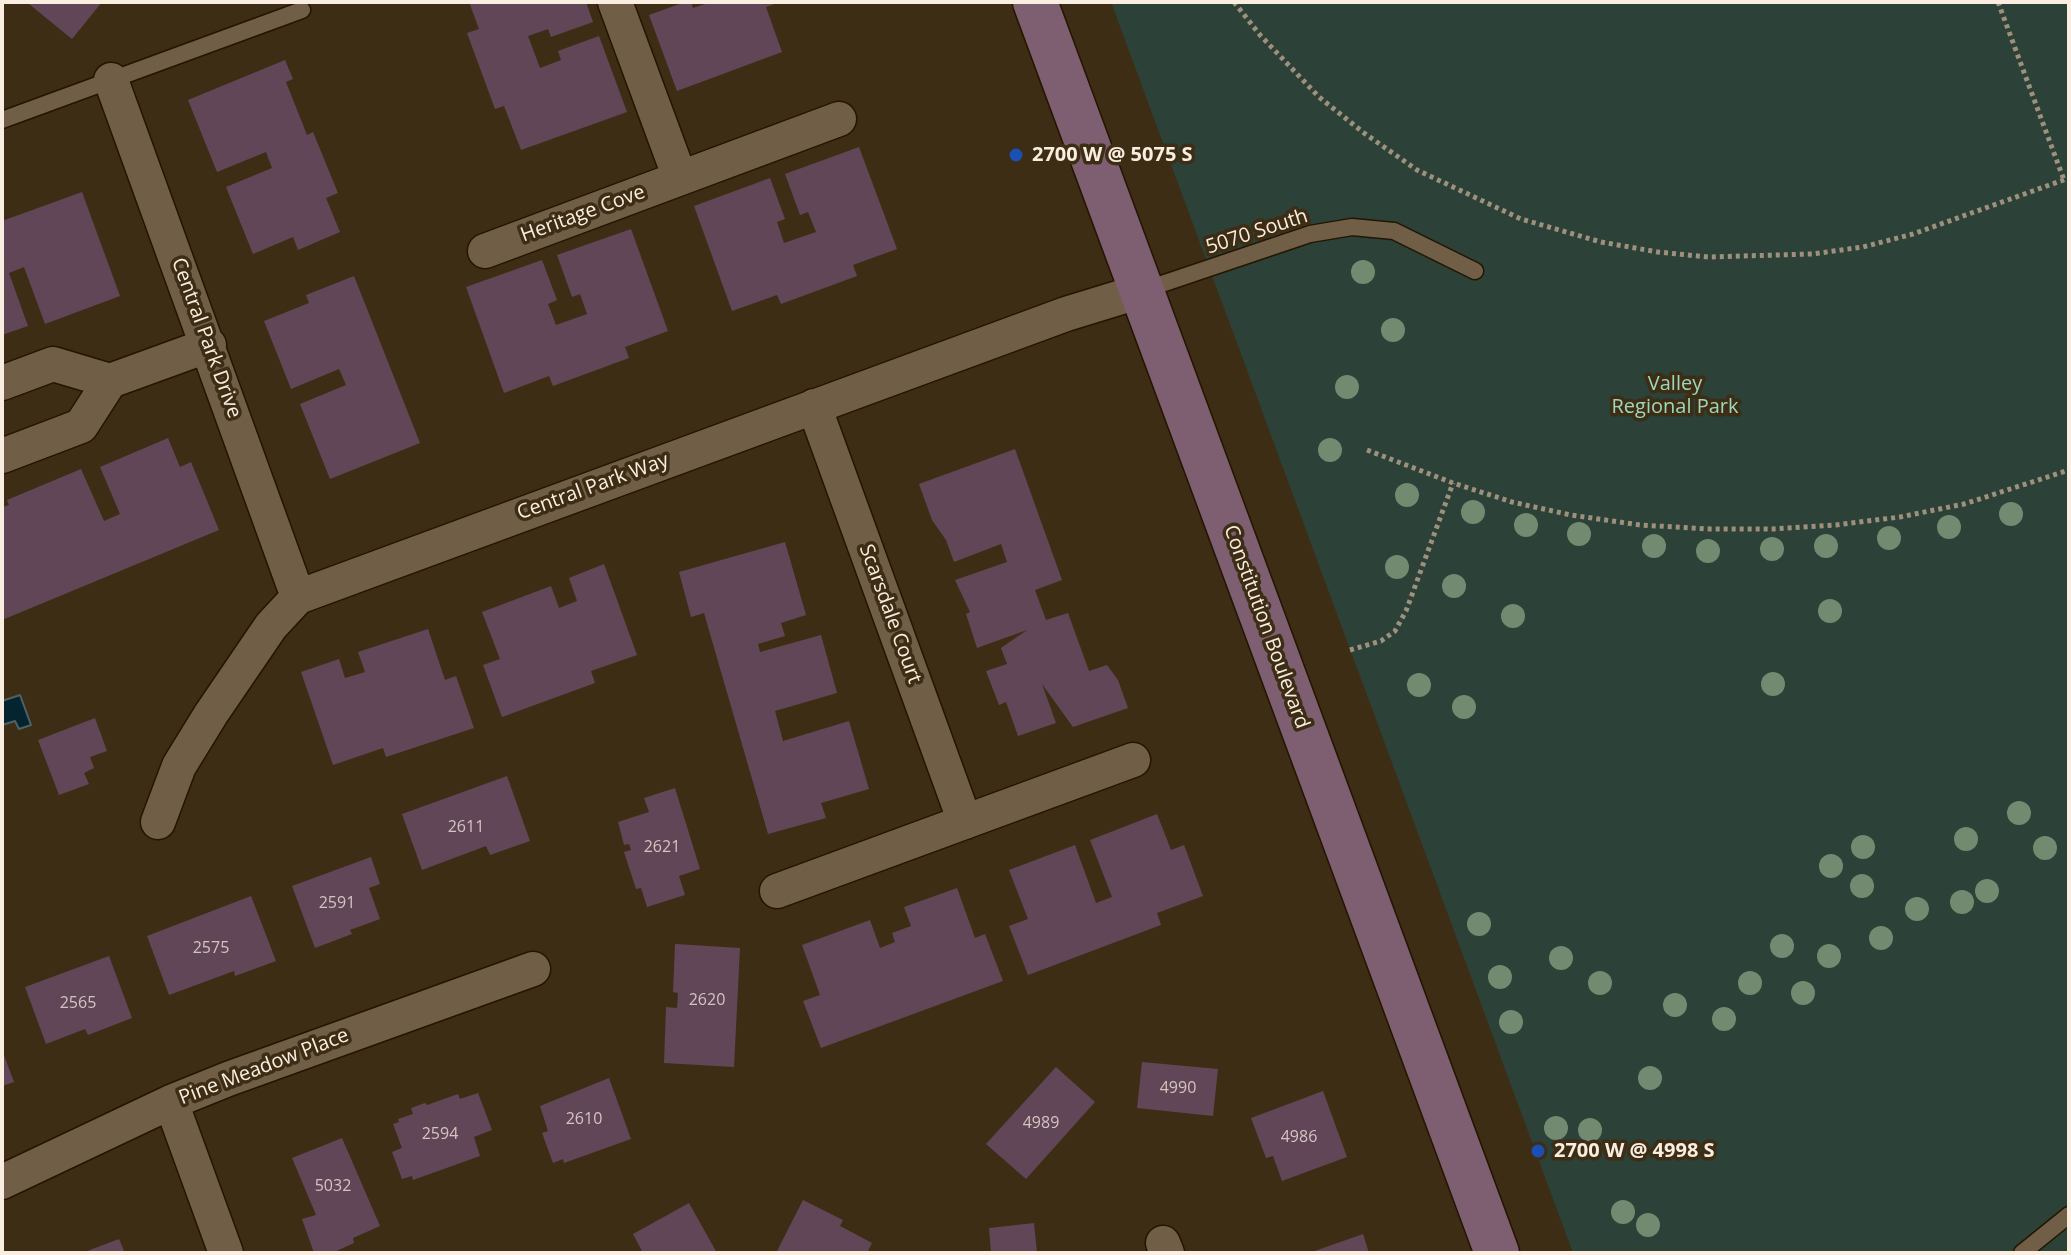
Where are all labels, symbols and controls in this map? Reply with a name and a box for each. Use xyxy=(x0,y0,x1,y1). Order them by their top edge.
place label: 2700 W @ 5075 S xyxy=(1032,143,1193,167)
marker: 2700 W @ 5075 S xyxy=(1007,146,1025,164)
street label: Heritage Cove xyxy=(518,180,648,248)
street label: 5070 South xyxy=(1203,204,1311,260)
street label: Central Park Drive xyxy=(166,255,246,421)
park label: Valley Regional Park xyxy=(1612,372,1738,419)
street label: Central Park Way xyxy=(514,448,672,526)
street label: Constitution Boulevard xyxy=(1218,522,1314,732)
street label: Scarsdale Court xyxy=(854,541,926,687)
house number: 2611 xyxy=(448,817,484,837)
house number: 2621 xyxy=(644,837,680,857)
house number: 2591 xyxy=(319,893,355,913)
house number: 2575 xyxy=(193,938,229,958)
house number: 2620 xyxy=(689,990,725,1010)
house number: 2565 xyxy=(60,993,96,1013)
street label: Pine Meadow Place xyxy=(176,1024,352,1110)
house number: 4990 xyxy=(1160,1078,1196,1098)
house number: 2610 xyxy=(566,1109,602,1129)
house number: 4989 xyxy=(1023,1113,1059,1133)
house number: 2594 xyxy=(422,1124,458,1144)
house number: 4986 xyxy=(1281,1127,1317,1147)
place label: 2700 W @ 4998 S xyxy=(1554,1139,1715,1163)
marker: 2700 W @ 4998 S xyxy=(1529,1142,1547,1160)
house number: 5032 xyxy=(315,1176,351,1196)

